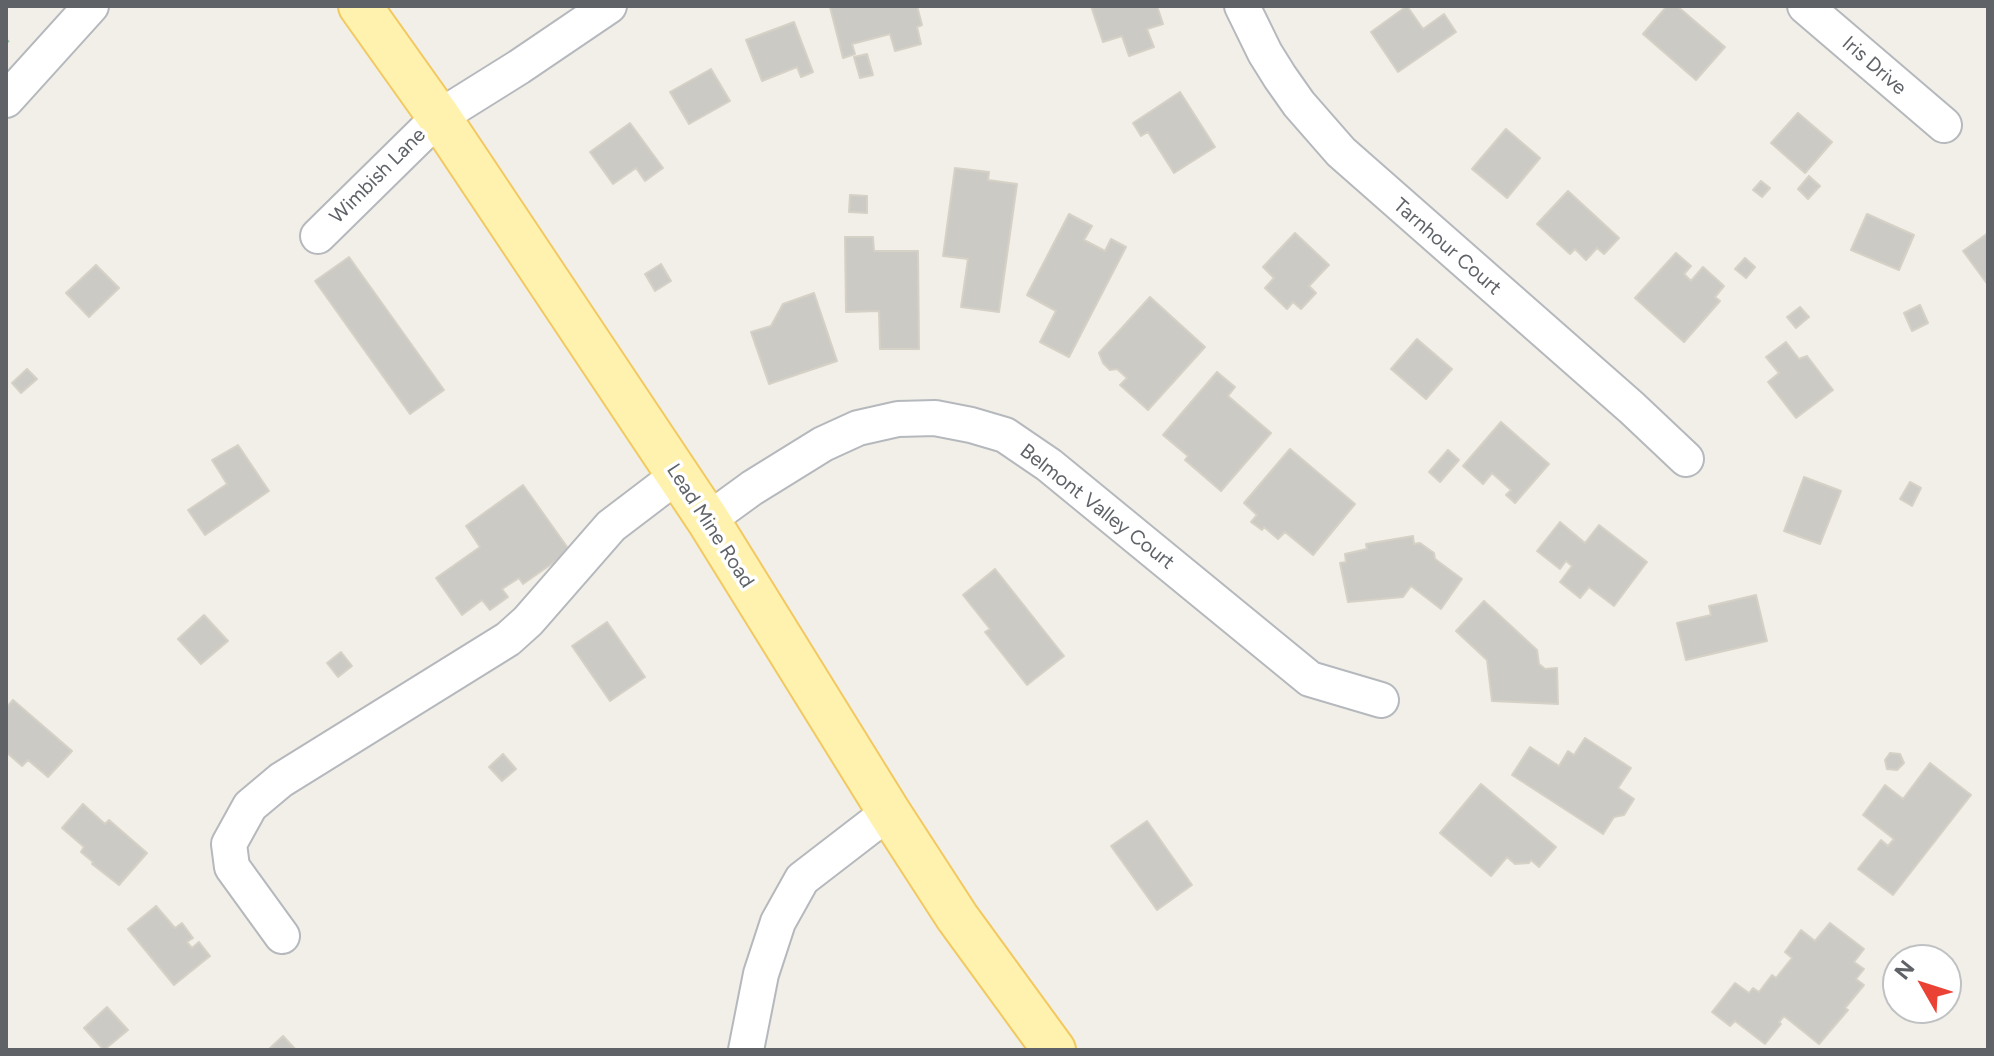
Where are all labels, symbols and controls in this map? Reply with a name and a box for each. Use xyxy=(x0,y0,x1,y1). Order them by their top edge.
street label: Iris Drive xyxy=(1837,32,1911,100)
street label: Wimbish Lane xyxy=(325,123,431,229)
street label: Tarnhour Court xyxy=(1388,194,1506,300)
street label: Belmont Valley Court xyxy=(1015,439,1179,575)
street label: Lead Mine Road xyxy=(661,460,759,592)
north arrow xyxy=(1882,944,1962,1024)
text: N xyxy=(1889,955,1920,985)

